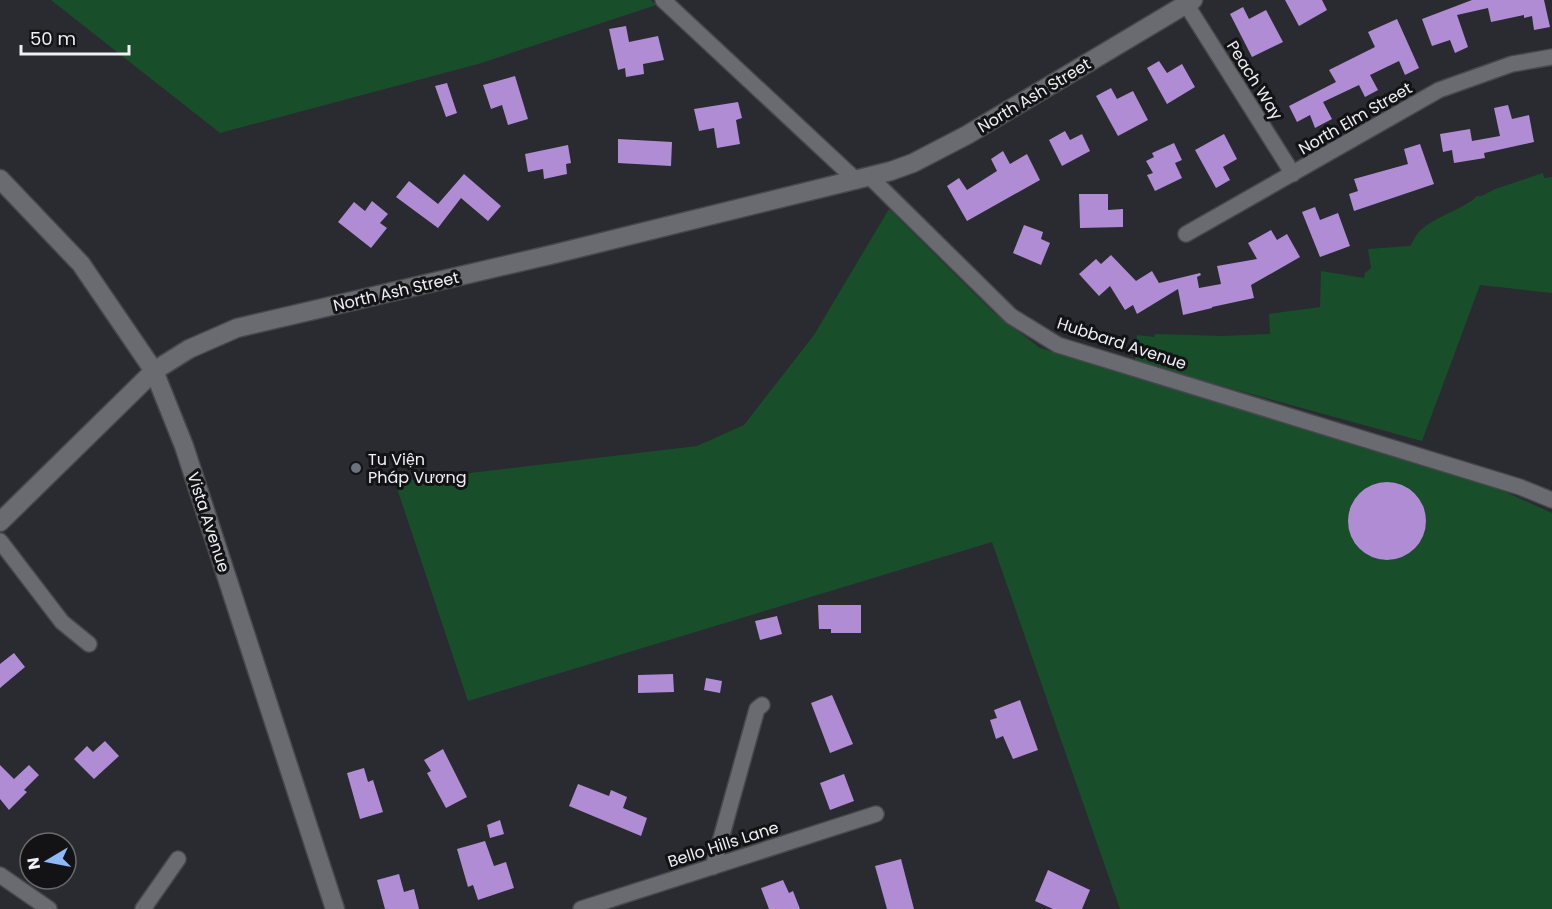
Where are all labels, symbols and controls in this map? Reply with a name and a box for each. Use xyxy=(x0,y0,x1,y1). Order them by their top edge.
scale bar xyxy=(21,18,129,56)
text: 50 m xyxy=(30,26,76,51)
street label: Peach Way xyxy=(1221,36,1288,124)
street label: North Ash Street xyxy=(973,52,1095,138)
street label: North Elm Street xyxy=(1294,77,1416,160)
street label: North Ash Street xyxy=(331,266,461,317)
street label: Hubbard Avenue xyxy=(1054,312,1190,375)
place label: Tu Viện Pháp Vương xyxy=(368,448,466,489)
marker: Tu Viện Pháp Vương xyxy=(349,461,363,475)
street label: Vista Avenue xyxy=(182,469,236,575)
street label: Bello Hills Lane xyxy=(665,816,782,873)
north arrow xyxy=(18,831,78,891)
text: N xyxy=(21,856,46,871)

